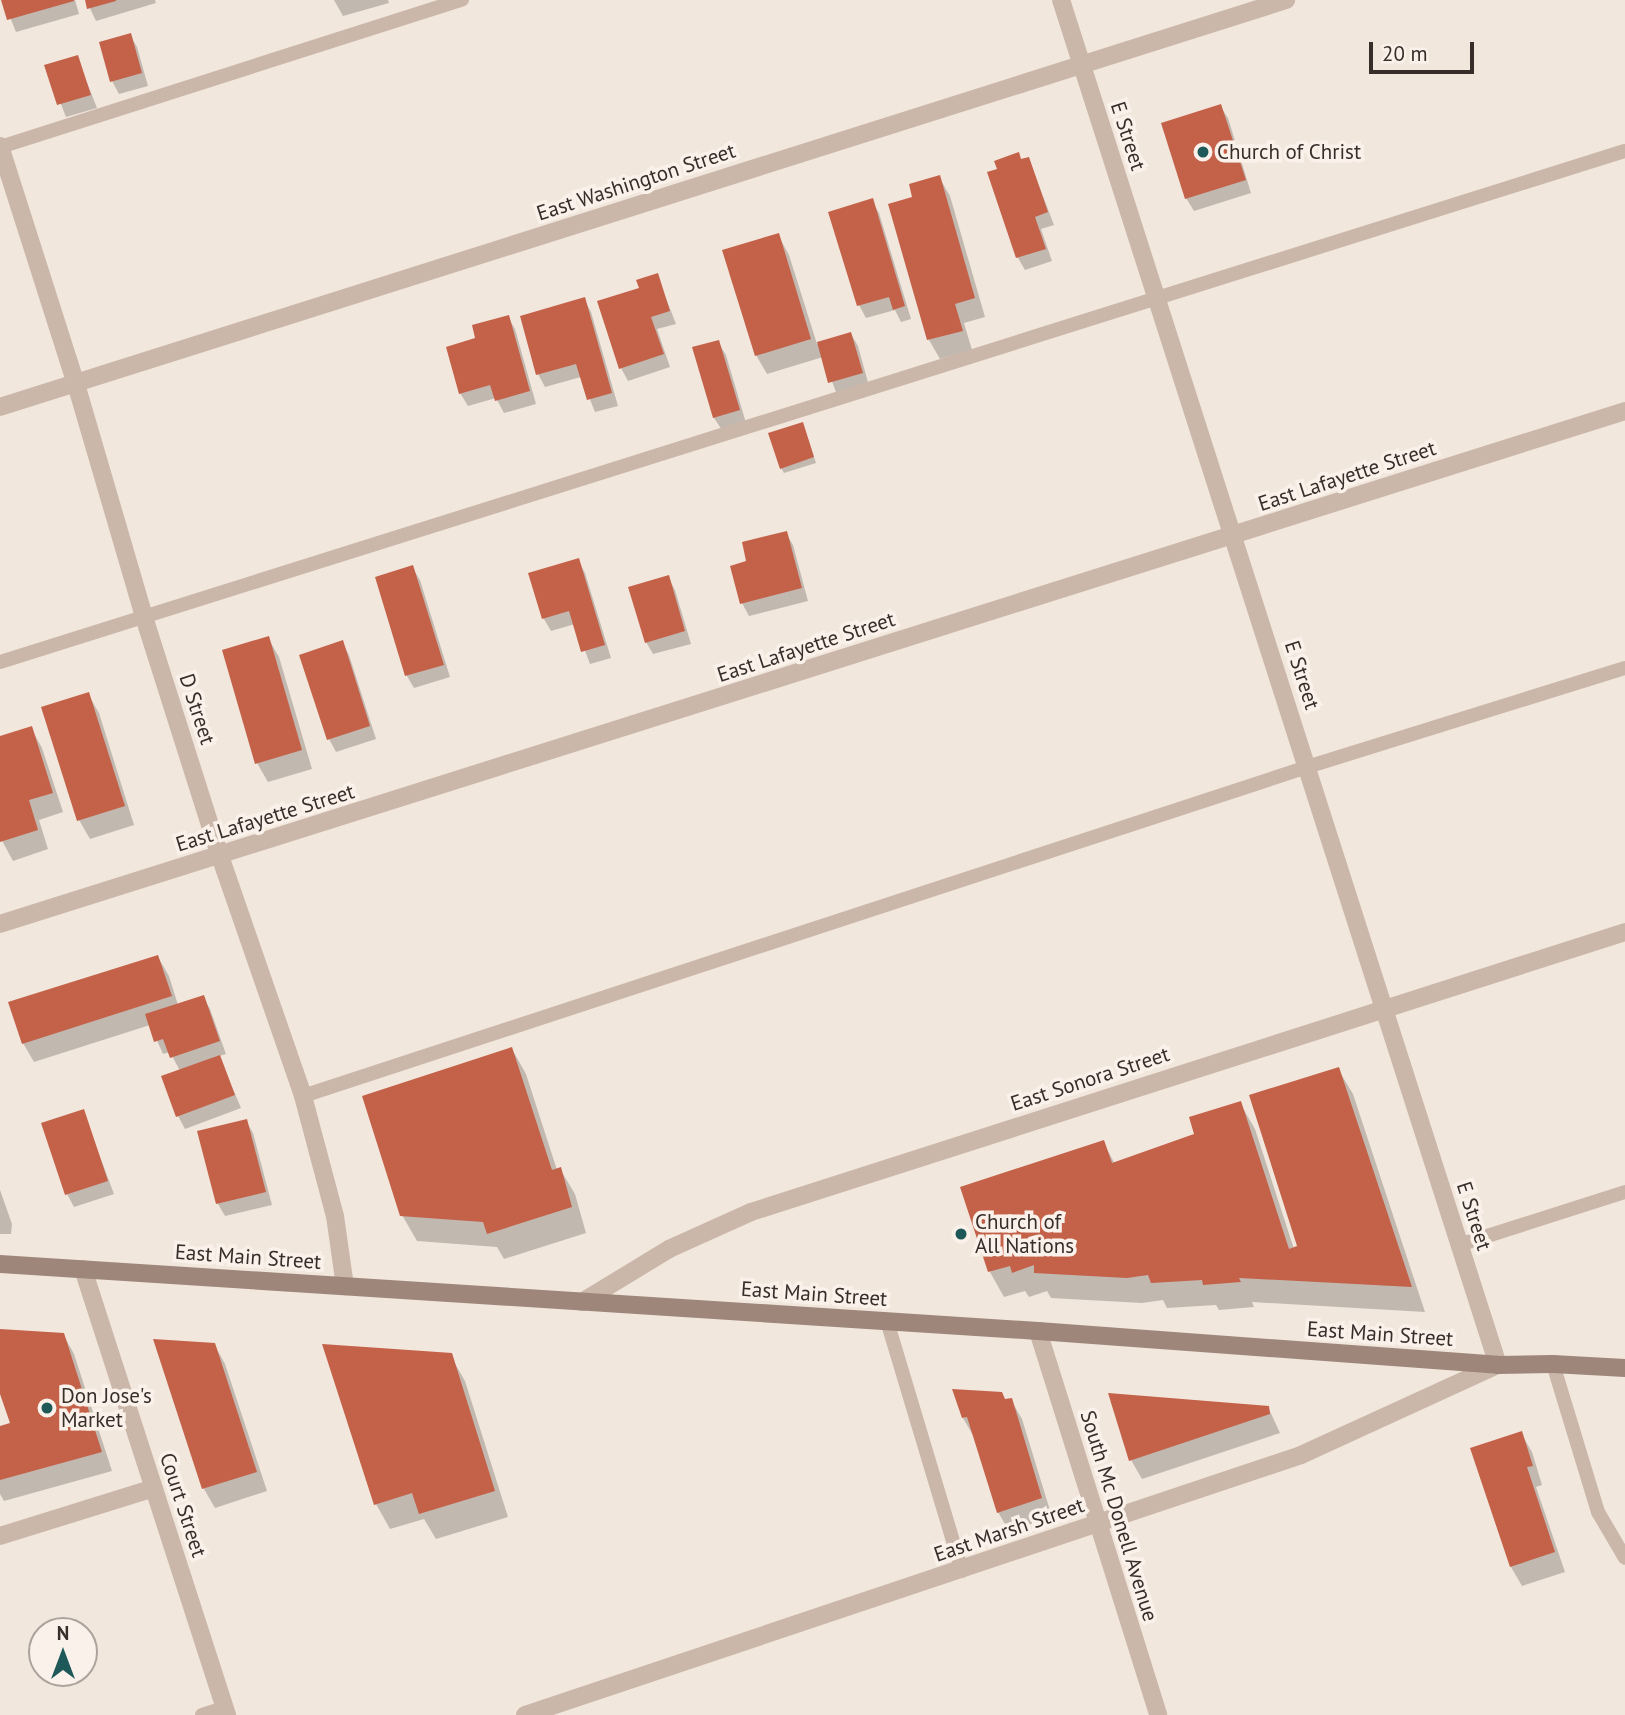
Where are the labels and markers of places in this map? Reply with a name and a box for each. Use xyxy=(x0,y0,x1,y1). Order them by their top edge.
place label: Church of Christ xyxy=(1217,139,1361,165)
marker: Church of Christ xyxy=(1195,144,1211,160)
place label: Church of All Nations xyxy=(975,1209,1074,1259)
marker: Church of All Nations xyxy=(953,1226,969,1242)
place label: Don Jose's Market xyxy=(61,1383,152,1433)
marker: Don Jose's Market xyxy=(39,1400,55,1416)

